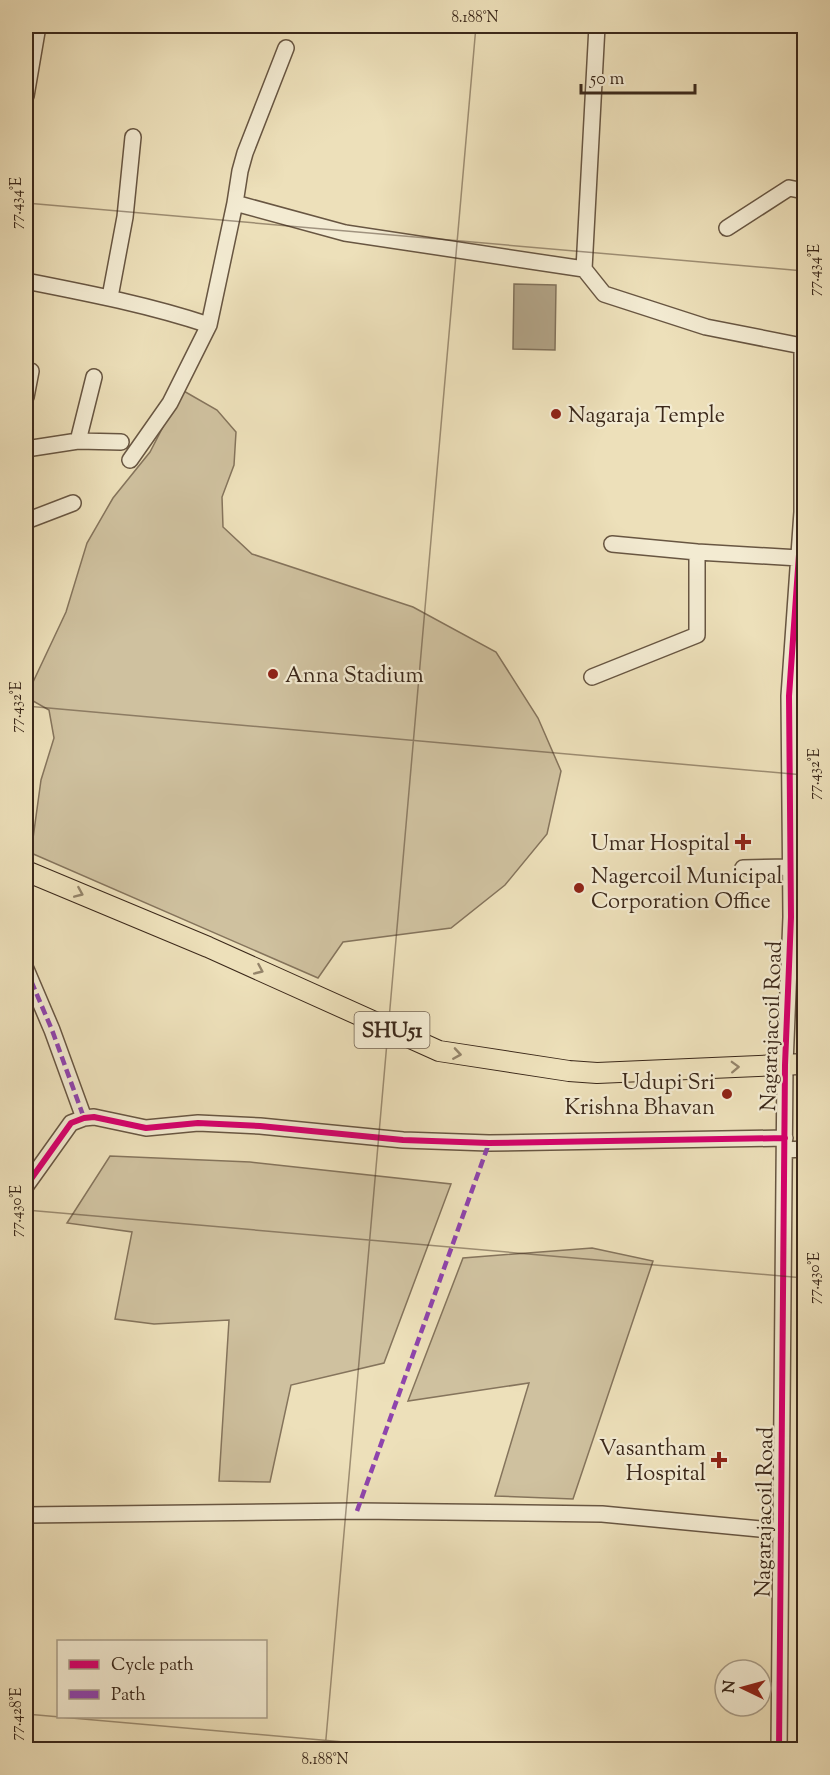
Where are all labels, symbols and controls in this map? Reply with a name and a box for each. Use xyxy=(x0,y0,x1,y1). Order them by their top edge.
text: 8.188°N xyxy=(451,8,499,29)
scale bar xyxy=(581,57,695,95)
text: 50 m xyxy=(589,67,625,93)
text: 77.434°E xyxy=(7,177,28,229)
text: 77.434°E xyxy=(805,244,826,296)
place label: Nagaraja Temple xyxy=(568,401,725,433)
marker: Nagaraja Temple xyxy=(549,407,563,421)
place label: Anna Stadium xyxy=(285,661,424,693)
marker: Anna Stadium xyxy=(266,667,280,681)
text: 77.432°E xyxy=(7,681,28,733)
text: 77.432°E xyxy=(805,748,826,800)
place label: Umar Hospital xyxy=(591,829,730,861)
marker: Umar Hospital xyxy=(734,833,752,851)
place label: Nagercoil Municipal Corporation Office xyxy=(591,862,783,919)
marker: Nagercoil Municipal Corporation Office xyxy=(572,881,586,895)
one-way arrow xyxy=(73,886,84,898)
street label: Nagarajacoil Road xyxy=(754,940,792,1112)
one-way arrow xyxy=(252,963,263,975)
road number: SHU51 xyxy=(354,1012,430,1048)
one-way arrow xyxy=(452,1047,462,1059)
one-way arrow xyxy=(730,1060,739,1073)
place label: Udupi Sri Krishna Bhavan xyxy=(564,1068,715,1125)
marker: Udupi Sri Krishna Bhavan xyxy=(720,1087,734,1101)
text: 77.430°E xyxy=(7,1185,28,1237)
text: 77.430°E xyxy=(805,1252,826,1304)
street label: Nagarajacoil Road xyxy=(749,1427,783,1598)
place label: Vasantham Hospital xyxy=(599,1434,706,1491)
marker: Vasantham Hospital xyxy=(710,1451,728,1469)
legend xyxy=(57,1640,267,1718)
text: Cycle path xyxy=(111,1653,194,1679)
north arrow xyxy=(713,1658,773,1718)
text: N xyxy=(719,1679,743,1694)
text: Path xyxy=(111,1683,146,1709)
text: 77.428°E xyxy=(7,1687,28,1741)
text: 8.188°N xyxy=(301,1750,349,1771)

